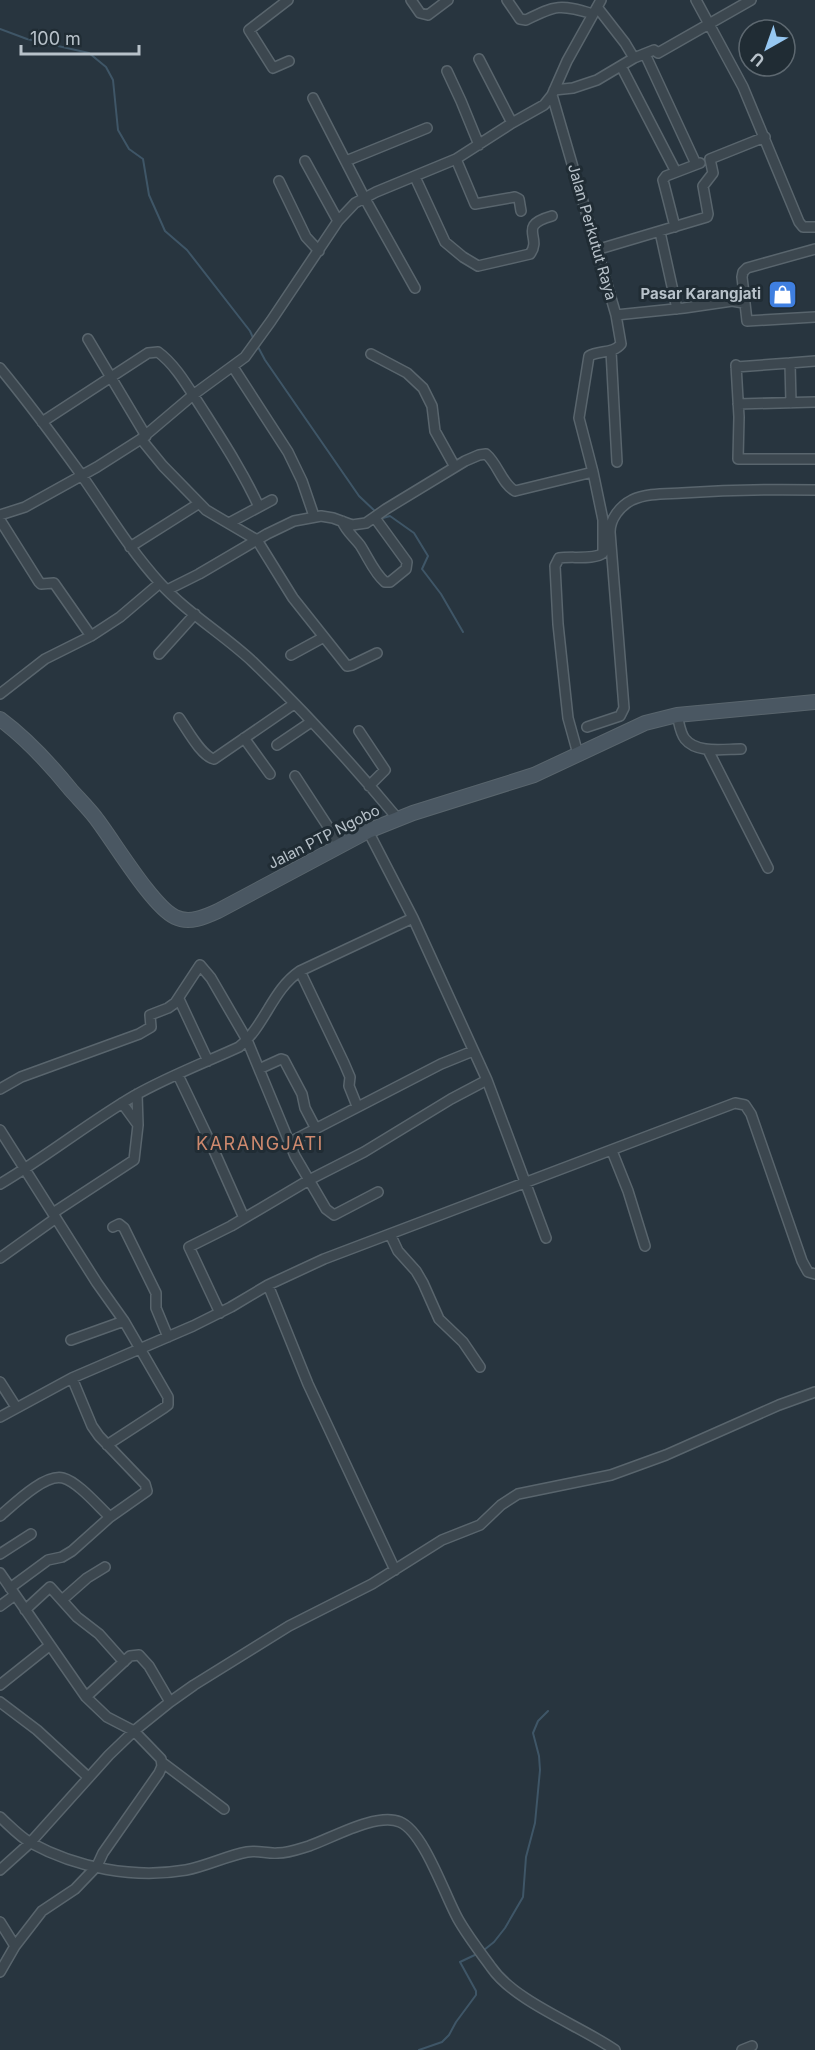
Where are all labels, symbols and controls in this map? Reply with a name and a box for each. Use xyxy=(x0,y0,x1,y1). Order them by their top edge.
scale bar xyxy=(21,18,140,56)
north arrow xyxy=(737,18,797,78)
text: 100 m xyxy=(30,28,81,49)
text: U xyxy=(746,48,768,71)
street label: Jalan Perkutut Raya xyxy=(564,162,621,302)
shop icon: Pasar Karangjati xyxy=(766,278,798,310)
place label: Pasar Karangjati xyxy=(641,284,761,303)
street label: Jalan PTP Ngobo xyxy=(265,800,383,873)
district label: KARANGJATI xyxy=(196,1133,324,1154)

